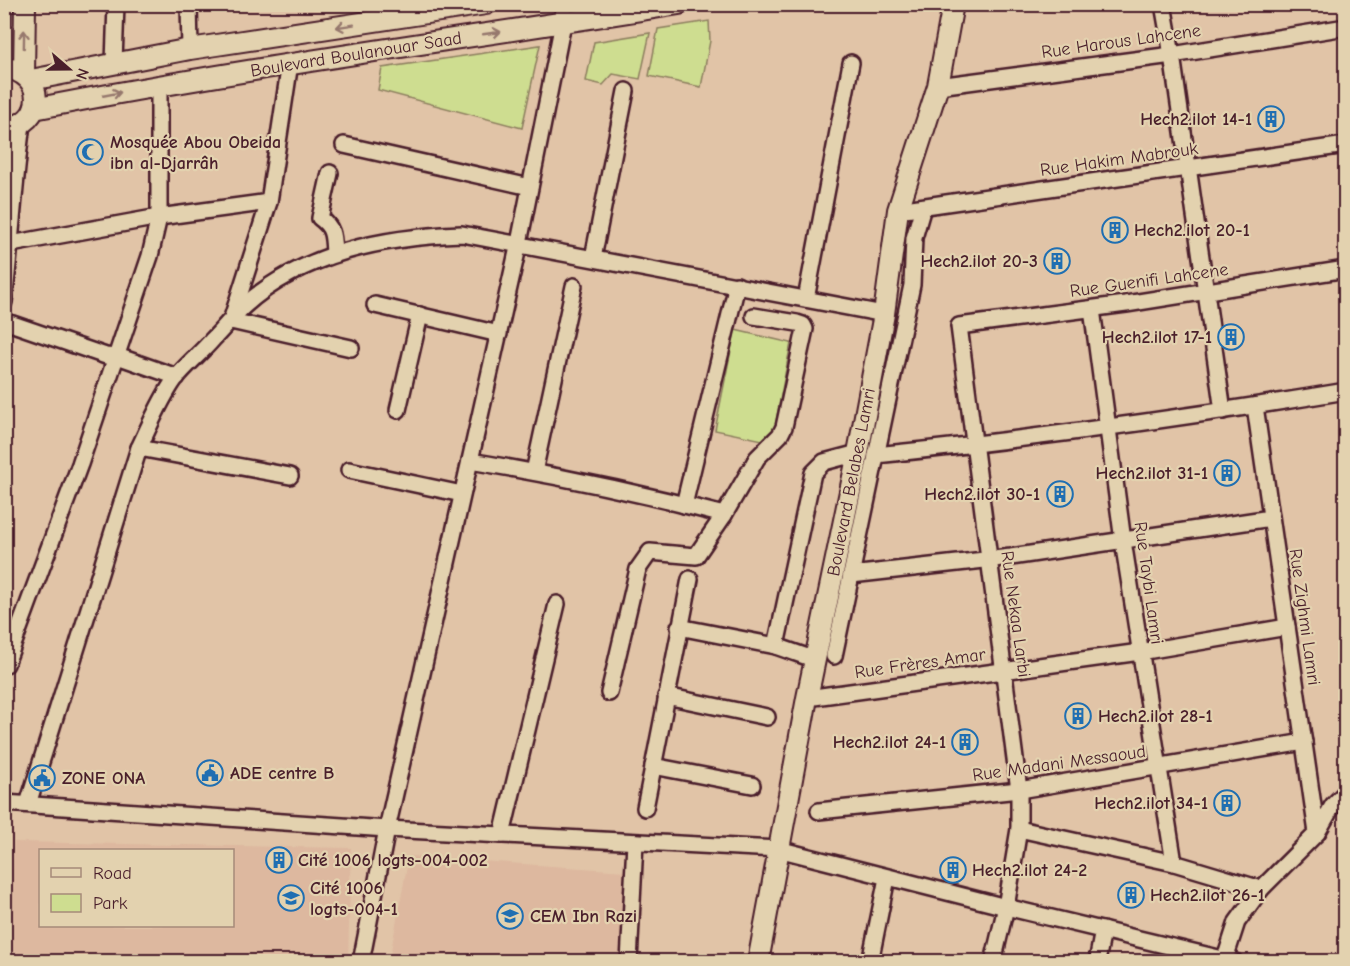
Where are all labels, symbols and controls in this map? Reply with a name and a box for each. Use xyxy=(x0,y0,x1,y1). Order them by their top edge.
one-way arrow xyxy=(336,20,356,31)
street label: Rue Harous Lahcene xyxy=(1040,20,1202,63)
street label: Boulevard Boulanouar Saad xyxy=(249,27,463,82)
one-way arrow xyxy=(481,28,501,39)
one-way arrow xyxy=(18,30,30,50)
north arrow xyxy=(39,39,99,99)
text: N xyxy=(72,66,92,82)
one-way arrow xyxy=(103,87,122,99)
building icon: Hech2.ilot 14-1 xyxy=(1256,104,1286,134)
place label: Hech2.ilot 14-1 xyxy=(1140,109,1252,130)
place label: Mosquée Abou Obeida ibn al-Djarrâh xyxy=(110,132,281,174)
mosque icon: Mosquée Abou Obeida ibn al-Djarrâh xyxy=(75,137,105,167)
street label: Rue Hakim Mabrouk xyxy=(1039,138,1200,181)
building icon: Hech2.ilot 20-1 xyxy=(1100,215,1130,245)
place label: Hech2.ilot 20-1 xyxy=(1134,220,1250,241)
building icon: Hech2.ilot 20-3 xyxy=(1042,246,1072,276)
place label: Hech2.ilot 20-3 xyxy=(920,251,1038,272)
street label: Rue Guenifi Lahcene xyxy=(1069,259,1230,302)
building icon: Hech2.ilot 17-1 xyxy=(1216,322,1246,352)
place label: Hech2.ilot 17-1 xyxy=(1102,327,1212,348)
street label: Boulevard Belabes Lamri xyxy=(823,386,880,578)
building icon: Hech2.ilot 31-1 xyxy=(1212,458,1242,488)
place label: Hech2.ilot 31-1 xyxy=(1096,463,1208,484)
building icon: Hech2.ilot 30-1 xyxy=(1045,479,1075,509)
place label: Hech2.ilot 30-1 xyxy=(924,484,1040,505)
street label: Rue Taybi Lamri xyxy=(1129,520,1168,646)
street label: Rue Zighmi Lamri xyxy=(1285,547,1324,687)
street label: Rue Nekaa Larbi xyxy=(996,549,1035,679)
street label: Rue Frères Amar xyxy=(853,644,988,683)
building icon: Hech2.ilot 28-1 xyxy=(1063,701,1093,731)
place label: Hech2.ilot 28-1 xyxy=(1098,706,1213,727)
building icon: Hech2.ilot 24-1 xyxy=(950,727,980,757)
place label: Hech2.ilot 24-1 xyxy=(833,732,946,753)
street label: Rue Madani Messaoud xyxy=(971,741,1147,786)
public building icon: ADE centre B xyxy=(195,758,225,788)
public building icon: ZONE ONA xyxy=(27,763,57,793)
place label: ADE centre B xyxy=(230,763,334,784)
place label: ZONE ONA xyxy=(62,768,145,789)
building icon: Hech2.ilot 34-1 xyxy=(1212,788,1242,818)
place label: Hech2.ilot 34-1 xyxy=(1094,793,1208,814)
building icon: Cité 1006 logts-004-002 xyxy=(264,845,294,875)
legend xyxy=(39,849,234,927)
place label: Cité 1006 logts-004-002 xyxy=(298,850,488,871)
building icon: Hech2.ilot 24-2 xyxy=(938,855,968,885)
place label: Hech2.ilot 24-2 xyxy=(972,860,1087,881)
text: Road xyxy=(93,863,132,884)
place label: Cité 1006 logts-004-1 xyxy=(310,878,398,920)
building icon: Hech2.ilot 26-1 xyxy=(1116,880,1146,910)
school or university icon: Cité 1006 logts-004-1 xyxy=(276,883,306,913)
place label: Hech2.ilot 26-1 xyxy=(1150,885,1265,906)
text: Park xyxy=(93,893,128,914)
school or university icon: CEM Ibn Razi xyxy=(495,901,525,931)
place label: CEM Ibn Razi xyxy=(530,906,637,927)

